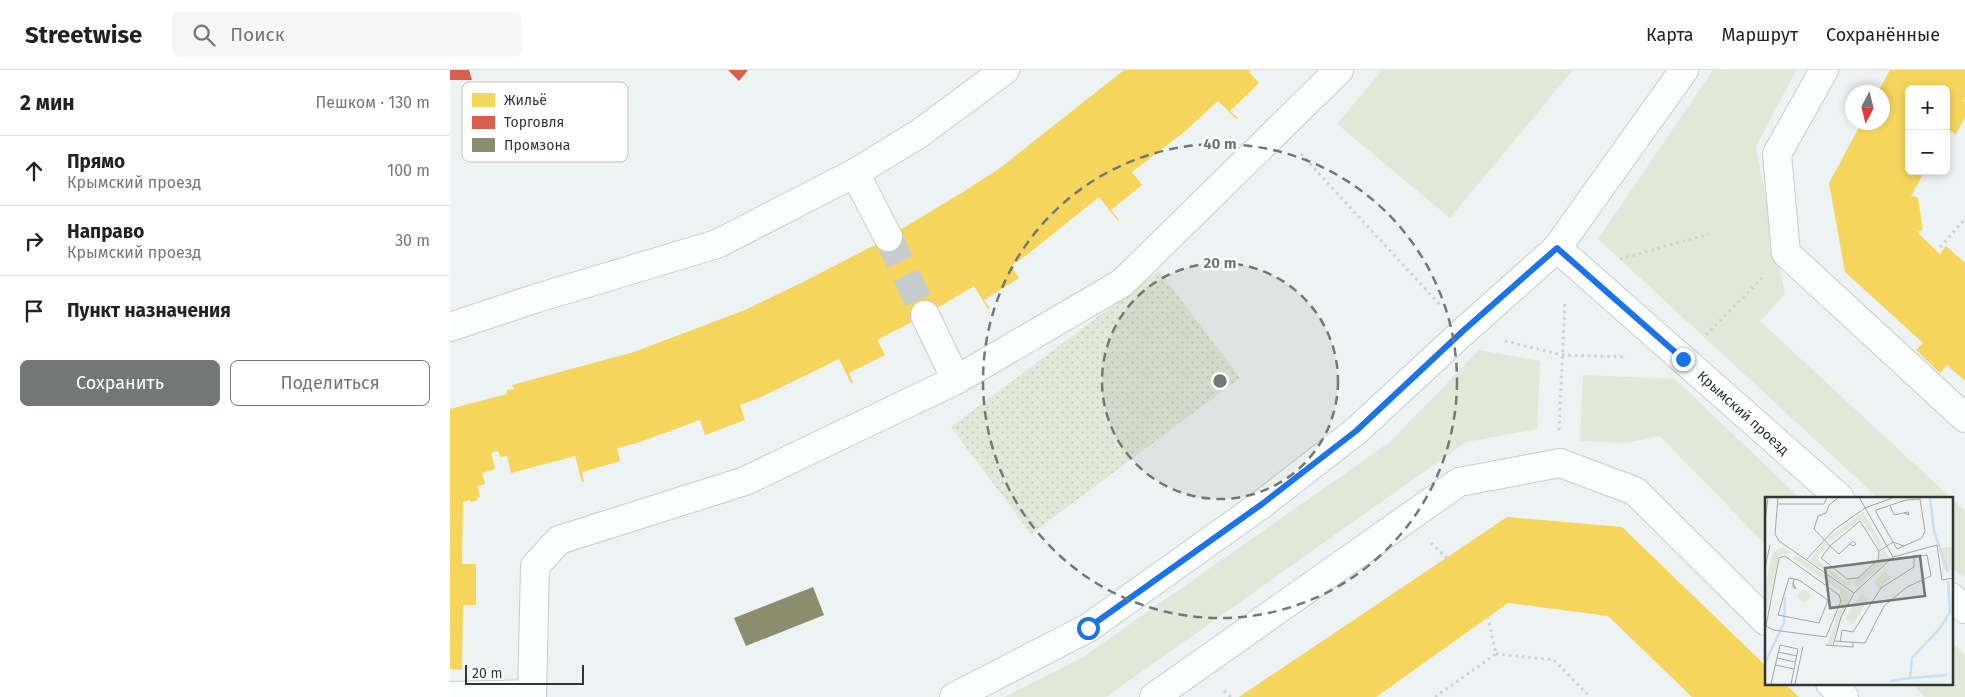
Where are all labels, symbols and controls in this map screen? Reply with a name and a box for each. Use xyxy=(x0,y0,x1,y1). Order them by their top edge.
search box xyxy=(172,12,522,57)
text: Streetwise xyxy=(25,21,142,49)
icon: search xyxy=(190,21,218,49)
text: Поиск xyxy=(230,23,285,46)
text: Карта xyxy=(1646,24,1694,46)
text: Маршрут xyxy=(1722,24,1798,46)
text: Сохранённые xyxy=(1826,24,1940,46)
legend xyxy=(462,82,628,162)
north arrow xyxy=(1845,85,1890,130)
map controls xyxy=(1905,85,1950,175)
button: + xyxy=(1905,85,1950,130)
text: 2 мин xyxy=(20,90,75,116)
text: Жильё xyxy=(504,92,547,109)
text: Пешком · 130 m xyxy=(315,93,430,112)
text: Торговля xyxy=(504,114,564,131)
button: − xyxy=(1905,130,1950,175)
text: 40 m xyxy=(1203,135,1237,153)
text: Промзона xyxy=(504,137,570,154)
text: Прямо xyxy=(67,150,125,173)
icon: ahead xyxy=(20,157,48,185)
text: 100 m xyxy=(387,161,430,180)
text: Крымский проезд xyxy=(67,173,201,192)
text: Направо xyxy=(67,220,144,243)
icon: right xyxy=(20,227,48,255)
text: 30 m xyxy=(395,231,430,250)
text: Крымский проезд xyxy=(67,243,201,262)
text: 20 m xyxy=(1204,254,1236,272)
icon: arrive xyxy=(20,297,48,325)
text: Пункт назначения xyxy=(67,299,231,322)
route end xyxy=(1672,348,1695,371)
button: Сохранить xyxy=(20,360,220,406)
button: Поделиться xyxy=(230,360,430,406)
street label: Крымский проезд xyxy=(1694,367,1792,459)
centre of rings xyxy=(1211,372,1229,390)
inset map xyxy=(1765,497,1952,684)
route start xyxy=(1077,617,1100,640)
scale bar xyxy=(465,662,584,685)
text: 20 m xyxy=(472,665,502,682)

